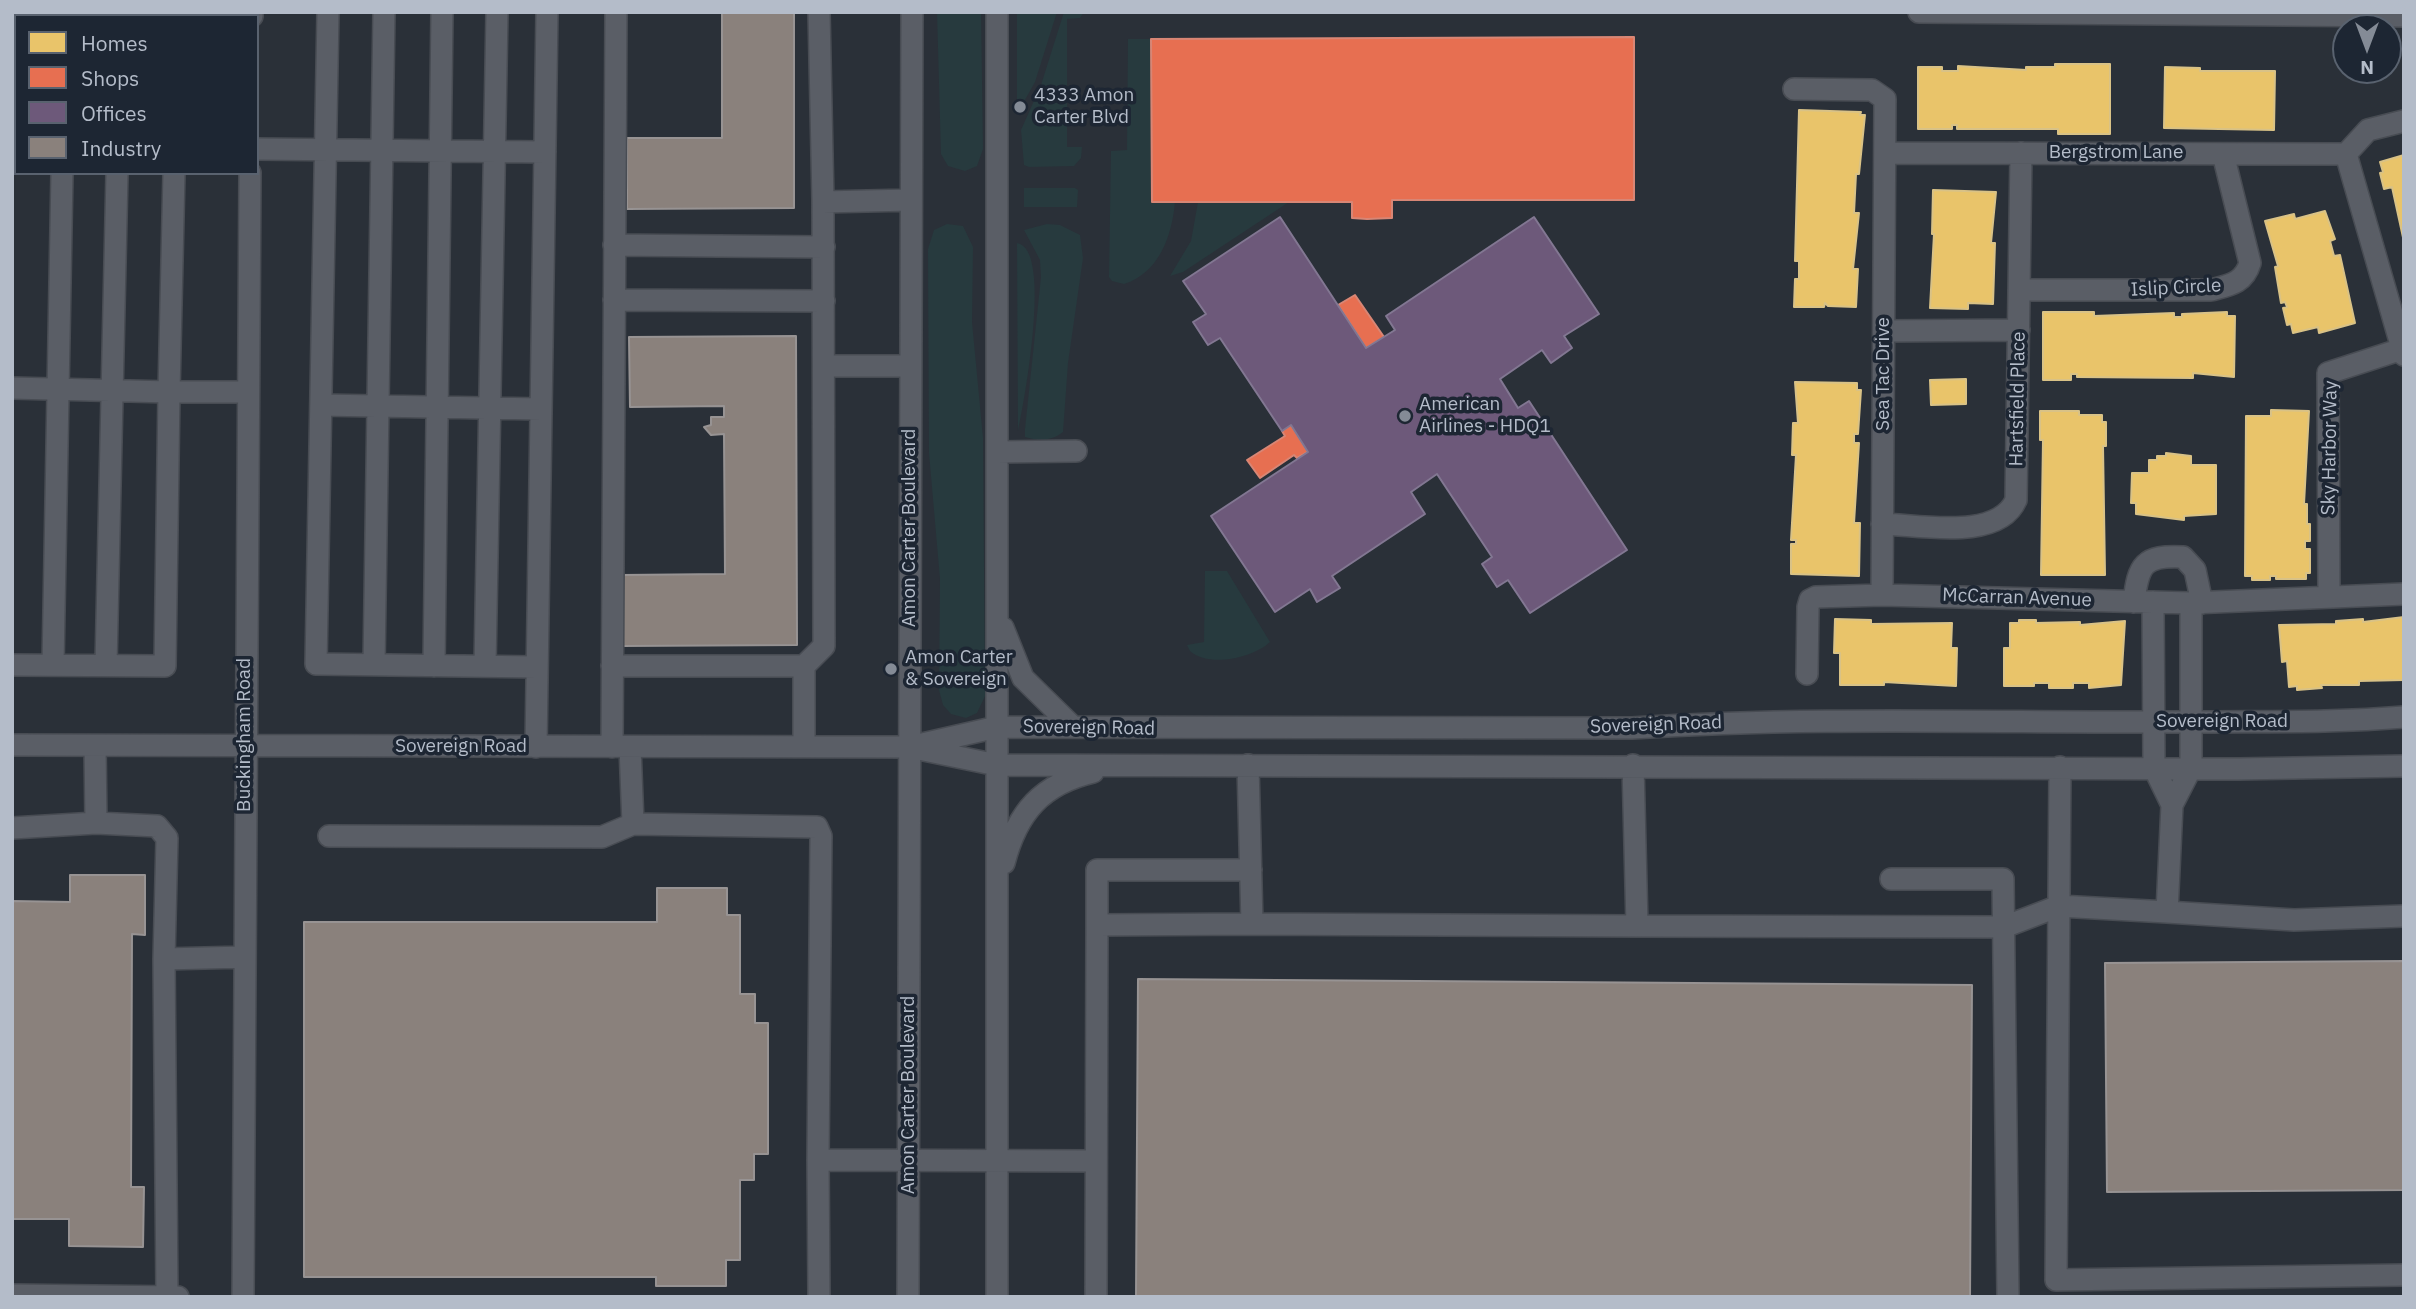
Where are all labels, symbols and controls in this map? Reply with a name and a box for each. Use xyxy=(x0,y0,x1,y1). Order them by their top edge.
legend xyxy=(14,14,259,175)
north arrow xyxy=(2332,14,2402,84)
text: Homes xyxy=(81,29,148,57)
text: N xyxy=(2360,56,2374,80)
text: Shops xyxy=(81,64,139,92)
place label: 4333 Amon Carter Blvd xyxy=(1034,85,1134,129)
text: Offices xyxy=(81,99,147,127)
marker: 4333 Amon Carter Blvd xyxy=(1012,99,1028,115)
text: Industry xyxy=(81,134,161,162)
street label: Bergstrom Lane xyxy=(2049,142,2183,164)
street label: Islip Circle xyxy=(2130,274,2222,302)
street label: Sea Tac Drive xyxy=(1873,317,1895,431)
street label: Hartsfield Place xyxy=(2005,331,2031,467)
street label: Sky Harbor Way xyxy=(2317,380,2343,516)
place label: American Airlines - HDQ1 xyxy=(1419,394,1551,438)
marker: American Airlines - HDQ1 xyxy=(1397,408,1413,424)
street label: Amon Carter Boulevard xyxy=(899,429,921,627)
street label: McCarran Avenue xyxy=(1942,584,2092,612)
place label: Amon Carter & Sovereign xyxy=(905,647,1013,691)
street label: Buckingham Road xyxy=(234,658,256,812)
marker: Amon Carter & Sovereign xyxy=(883,661,899,677)
street label: Sovereign Road xyxy=(1590,711,1722,739)
street label: Sovereign Road xyxy=(2156,711,2288,733)
street label: Sovereign Road xyxy=(1023,715,1155,741)
street label: Sovereign Road xyxy=(395,736,527,758)
street label: Amon Carter Boulevard xyxy=(898,996,920,1194)

